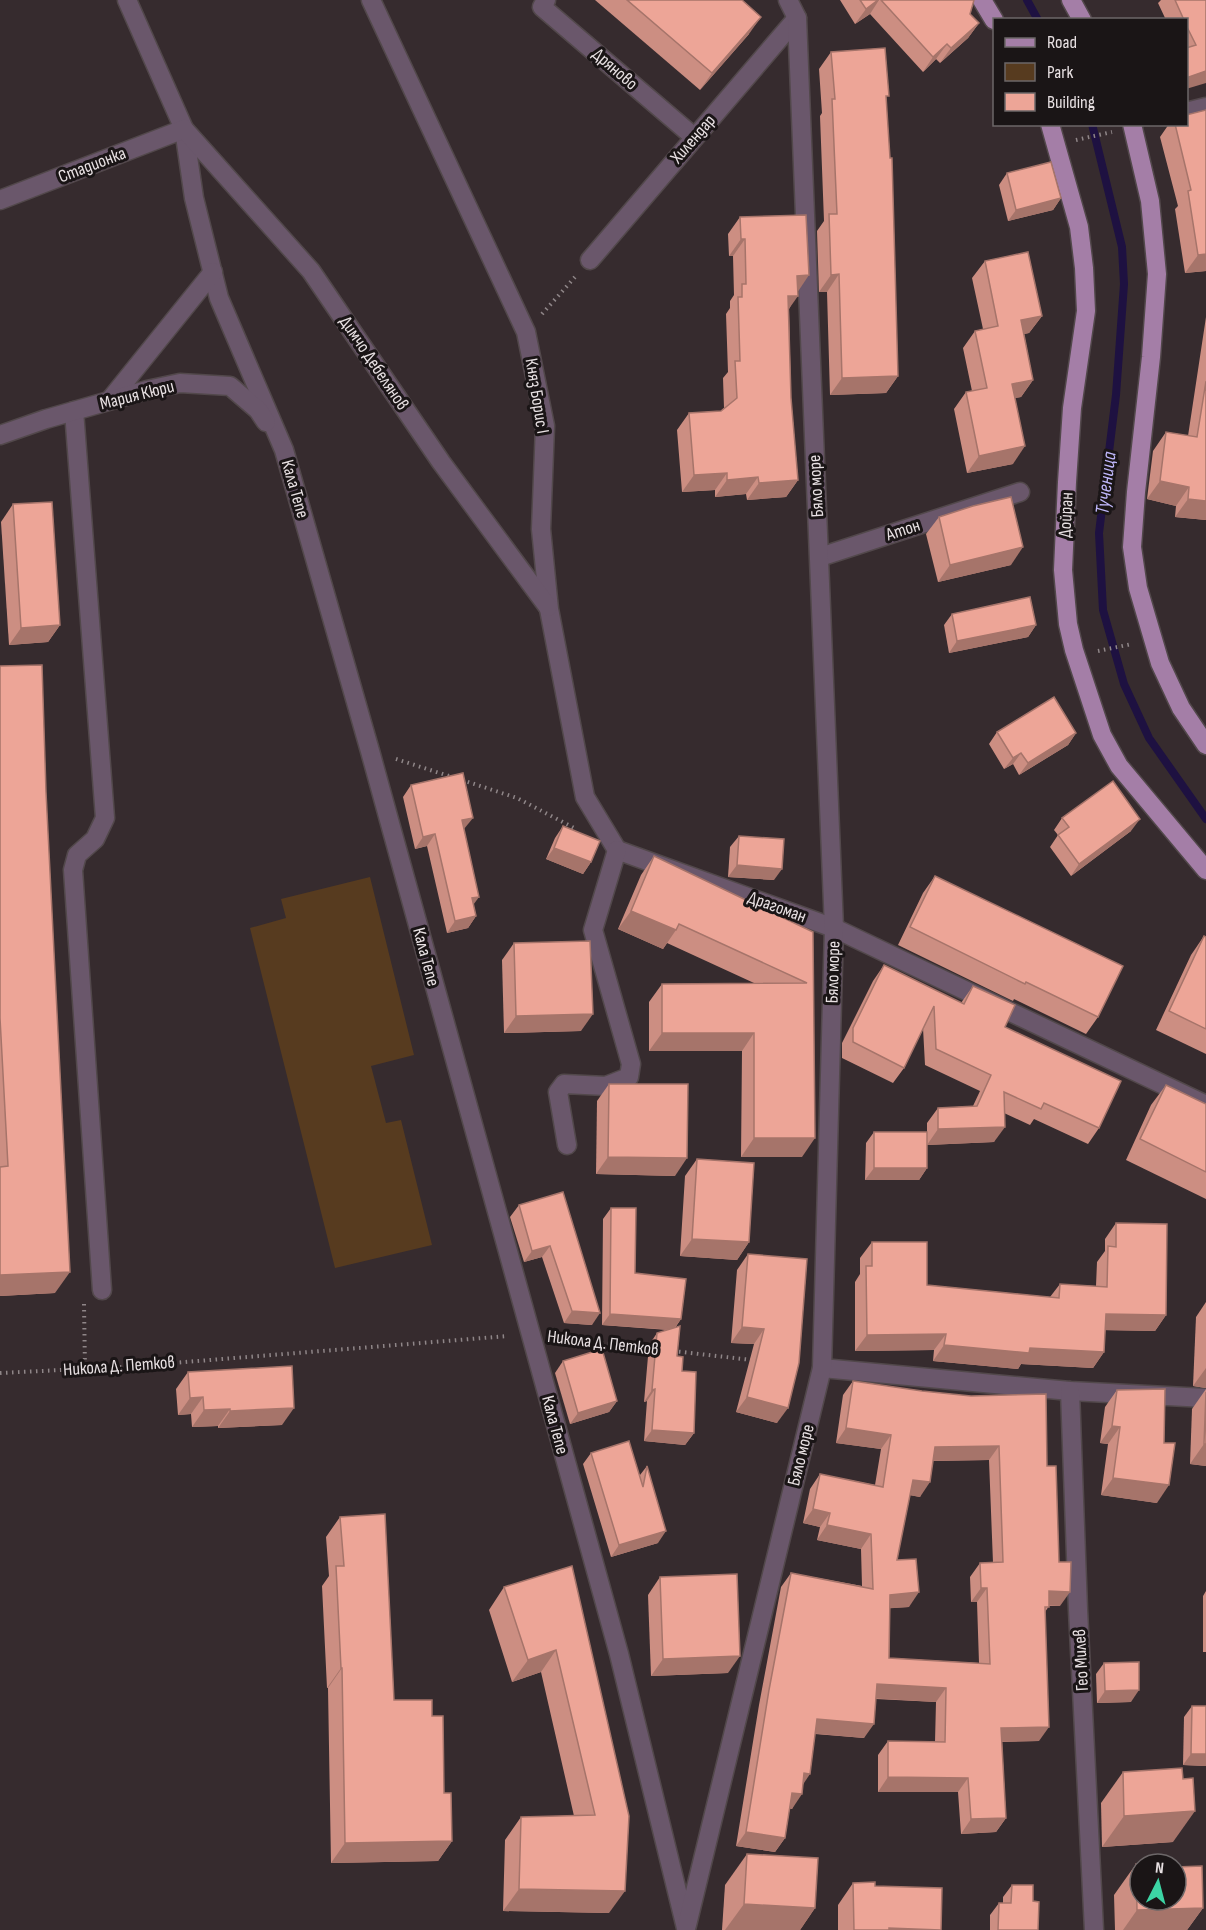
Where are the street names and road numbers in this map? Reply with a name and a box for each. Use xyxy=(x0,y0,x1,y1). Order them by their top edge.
street label: Дряново xyxy=(588,44,642,94)
street label: Хилендар xyxy=(665,110,720,169)
street label: Стадионка xyxy=(55,142,129,187)
street label: Димчо Дебелянов xyxy=(335,312,413,414)
street label: Княз Борис I xyxy=(521,357,553,435)
street label: Мария Кюри xyxy=(98,376,176,414)
street label: Бяло море xyxy=(804,454,828,518)
street label: Кала Тепе xyxy=(277,457,313,521)
street label: Дойран xyxy=(1054,492,1078,538)
street label: Атон xyxy=(882,515,923,546)
street label: Драгоман xyxy=(745,887,809,927)
street label: Кала Тепе xyxy=(408,925,444,989)
street label: Бяло море xyxy=(821,940,845,1004)
street label: Никола Д. Петков xyxy=(546,1326,660,1360)
street label: Никола Д. Петков xyxy=(62,1352,176,1380)
street label: Кала Тепе xyxy=(537,1393,573,1457)
street label: Бяло море xyxy=(783,1422,819,1488)
street label: Гео Милев xyxy=(1069,1628,1093,1692)

